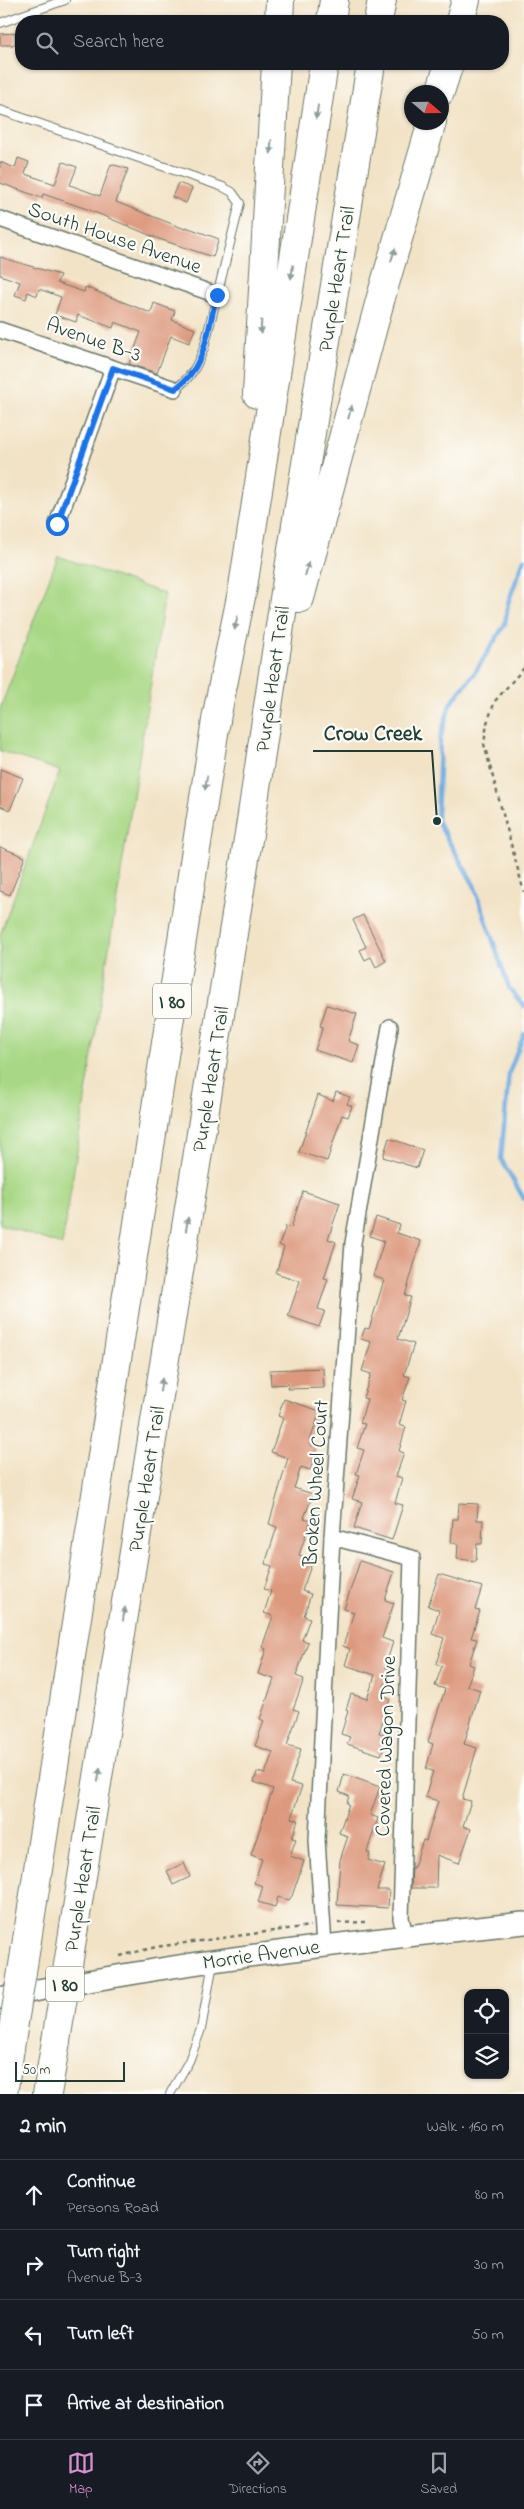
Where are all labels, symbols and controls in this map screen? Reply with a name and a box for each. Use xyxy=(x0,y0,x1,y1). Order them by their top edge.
search box xyxy=(15,15,509,70)
icon: search xyxy=(33,29,61,57)
text: Search here xyxy=(73,29,164,56)
north arrow xyxy=(404,85,449,130)
one-way arrow xyxy=(312,104,320,120)
one-way arrow xyxy=(267,140,275,156)
street label: South House Avenue xyxy=(23,195,206,283)
street label: Purple Heart Trail xyxy=(312,204,364,354)
one-way arrow xyxy=(390,248,398,263)
one-way arrow xyxy=(288,265,296,281)
route end xyxy=(206,284,229,307)
street label: Avenue B-3 xyxy=(42,311,145,371)
one-way arrow xyxy=(257,319,265,335)
one-way arrow xyxy=(346,404,354,419)
route start xyxy=(46,513,69,536)
one-way arrow xyxy=(304,561,312,576)
street label: Purple Heart Trail xyxy=(249,604,299,754)
one-way arrow xyxy=(231,615,239,631)
callout: Crow Creek xyxy=(313,714,432,751)
text: Crow Creek xyxy=(324,719,424,751)
one-way arrow xyxy=(202,775,210,791)
road number: I 80 xyxy=(153,984,191,1018)
street label: Purple Heart Trail xyxy=(186,1004,238,1154)
one-way arrow xyxy=(183,1216,191,1232)
one-way arrow xyxy=(157,1376,165,1392)
street label: Broken Wheel Court xyxy=(296,1399,338,1568)
street label: Purple Heart Trail xyxy=(122,1404,174,1554)
one-way arrow xyxy=(121,1606,129,1622)
street label: Covered Wagon Drive xyxy=(369,1655,407,1837)
one-way arrow xyxy=(95,1766,103,1782)
street label: Purple Heart Trail xyxy=(58,1804,110,1954)
street label: Morrie Avenue xyxy=(201,1933,322,1979)
road number: I 80 xyxy=(46,1966,84,2002)
map controls xyxy=(464,1989,509,2079)
button: locate xyxy=(464,1989,509,2034)
button: layers xyxy=(464,2034,509,2079)
scale bar xyxy=(15,2059,125,2082)
text: 50 m xyxy=(22,2060,50,2081)
text: 2 min xyxy=(20,2112,66,2142)
text: Walk · 160 m xyxy=(426,2115,504,2139)
text: Continue xyxy=(67,2169,135,2196)
icon: ahead xyxy=(20,2181,48,2209)
text: 80 m xyxy=(475,2183,504,2207)
text: Persons Road xyxy=(67,2196,159,2220)
text: Turn right xyxy=(67,2239,140,2266)
icon: right xyxy=(20,2251,48,2279)
text: 30 m xyxy=(474,2253,504,2277)
text: Avenue B-3 xyxy=(67,2266,142,2290)
icon: left xyxy=(20,2321,48,2349)
text: Turn left xyxy=(67,2321,134,2348)
text: 50 m xyxy=(472,2323,504,2347)
icon: arrive xyxy=(20,2391,48,2419)
text: Arrive at destination xyxy=(67,2391,224,2418)
tab: Map xyxy=(67,2449,95,2500)
tab: Directions xyxy=(229,2449,287,2500)
tab: Saved xyxy=(421,2449,457,2500)

